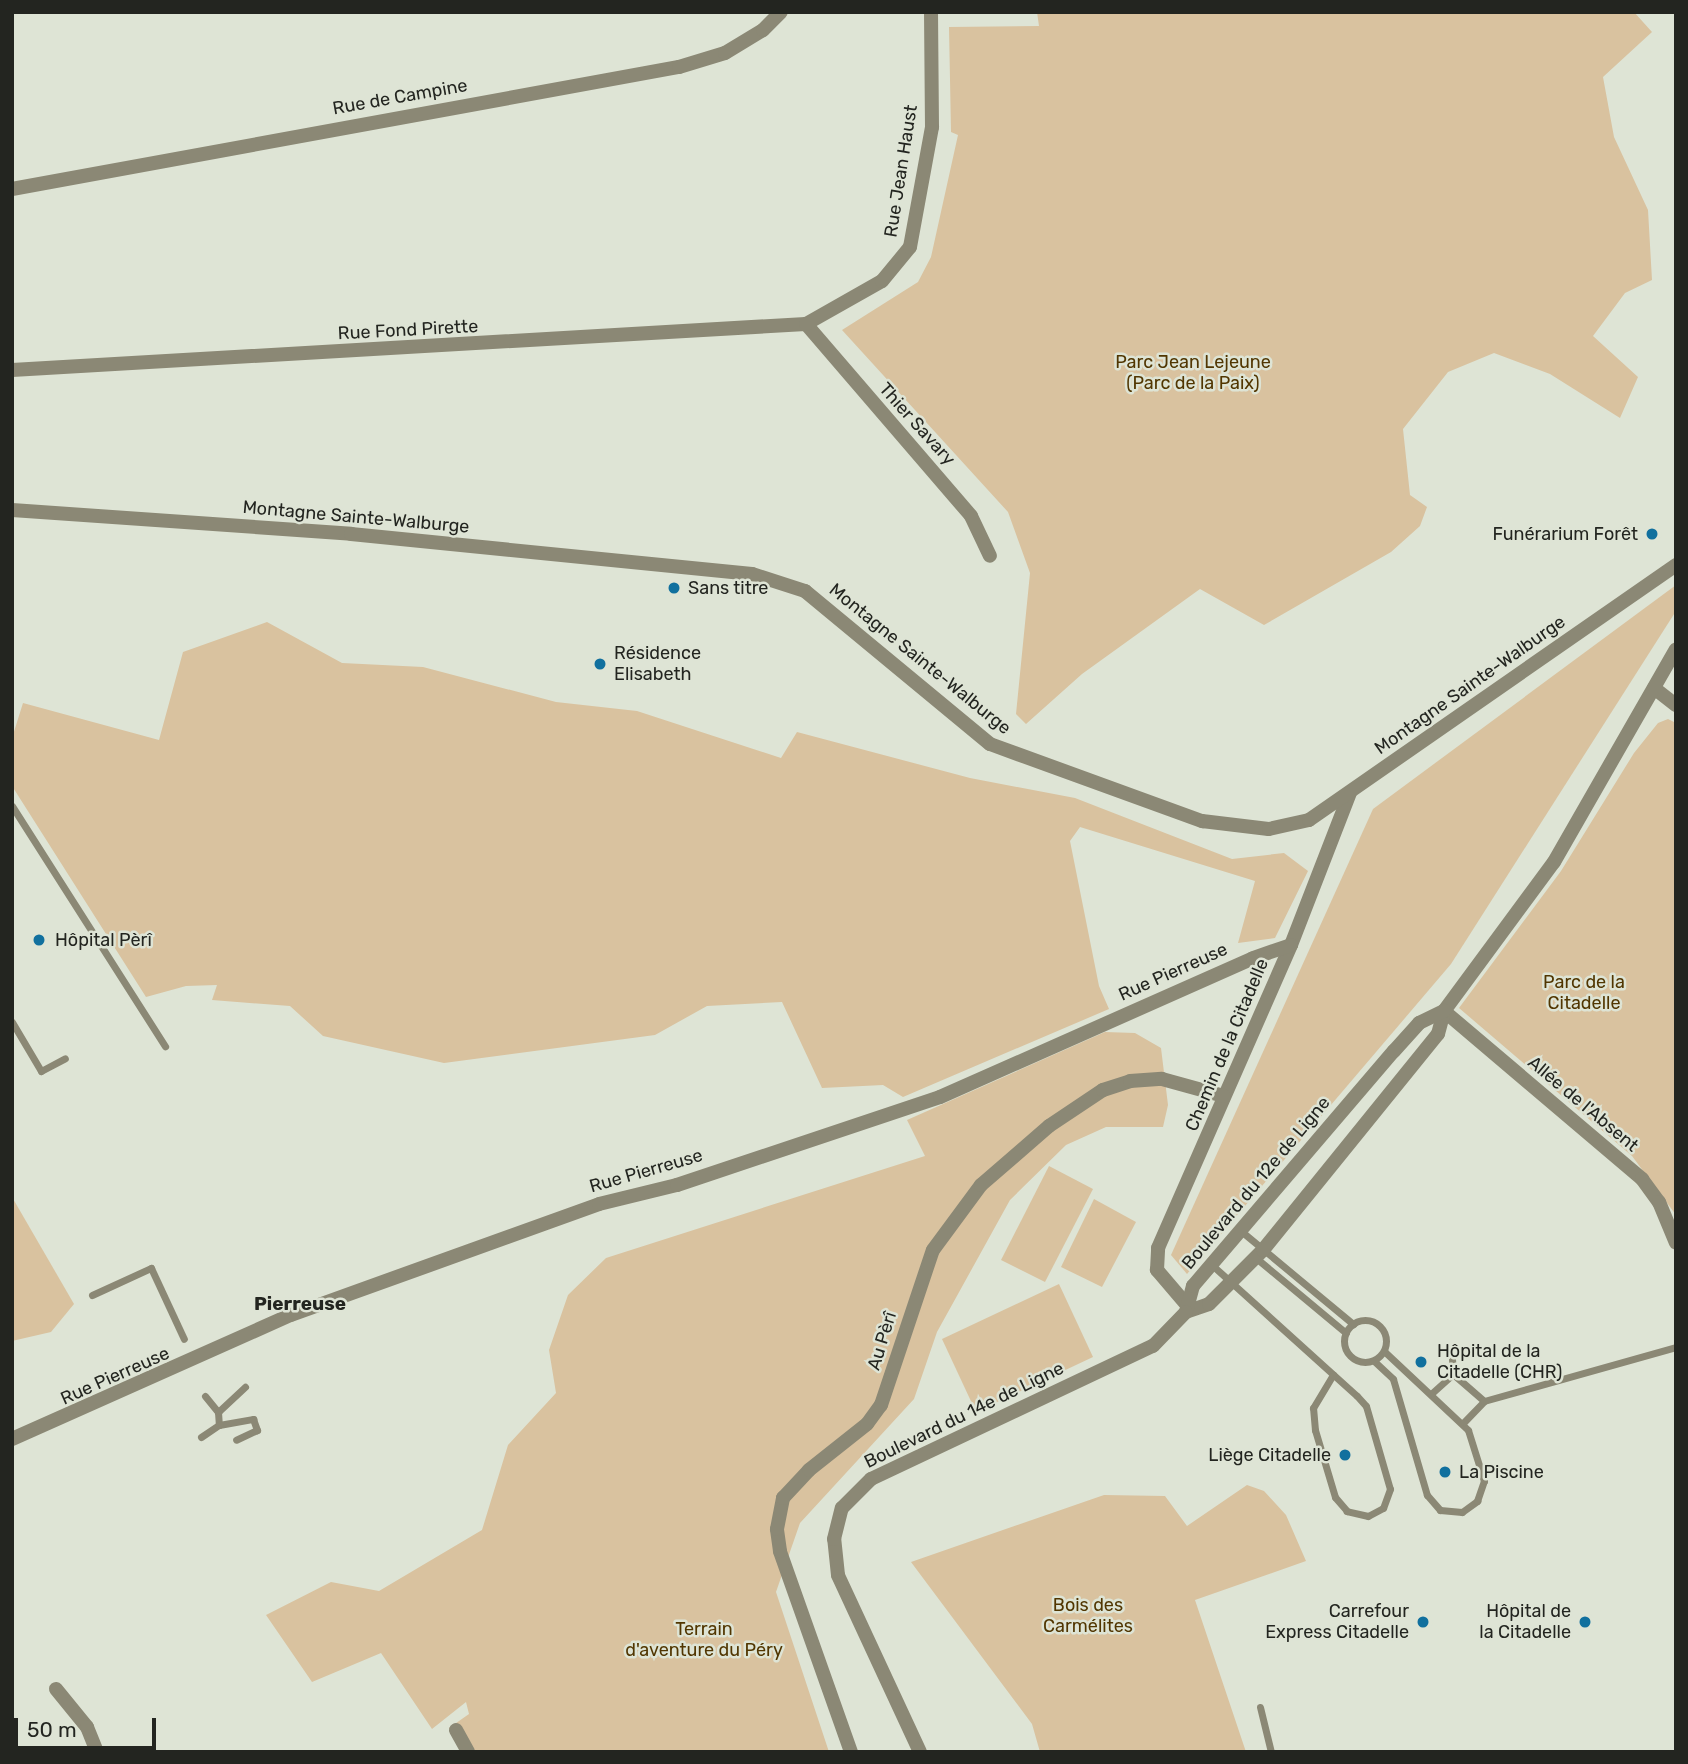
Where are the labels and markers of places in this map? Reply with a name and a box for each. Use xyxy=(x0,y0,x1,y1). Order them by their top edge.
place label: Funérarium Forêt xyxy=(1492,523,1638,545)
marker: Funérarium Forêt xyxy=(1644,526,1660,542)
place label: Sans titre xyxy=(688,577,769,599)
marker: Sans titre xyxy=(666,580,682,596)
place label: Résidence Elisabeth xyxy=(614,643,701,686)
marker: Résidence Elisabeth xyxy=(592,656,608,672)
place label: Hôpital Pèrî xyxy=(55,929,152,951)
marker: Hôpital Pèrî xyxy=(29,930,49,950)
place label: Hôpital de la Citadelle (CHR) xyxy=(1437,1341,1562,1384)
marker: Hôpital de la Citadelle (CHR) xyxy=(1411,1352,1431,1372)
place label: Liège Citadelle xyxy=(1208,1444,1331,1466)
marker: Liège Citadelle xyxy=(1337,1447,1353,1463)
place label: La Piscine xyxy=(1459,1461,1544,1483)
marker: La Piscine xyxy=(1437,1464,1453,1480)
place label: Carrefour Express Citadelle xyxy=(1265,1601,1409,1644)
place label: Hôpital de la Citadelle xyxy=(1479,1601,1571,1644)
marker: Carrefour Express Citadelle xyxy=(1415,1614,1431,1630)
marker: Hôpital de la Citadelle xyxy=(1577,1614,1593,1630)

